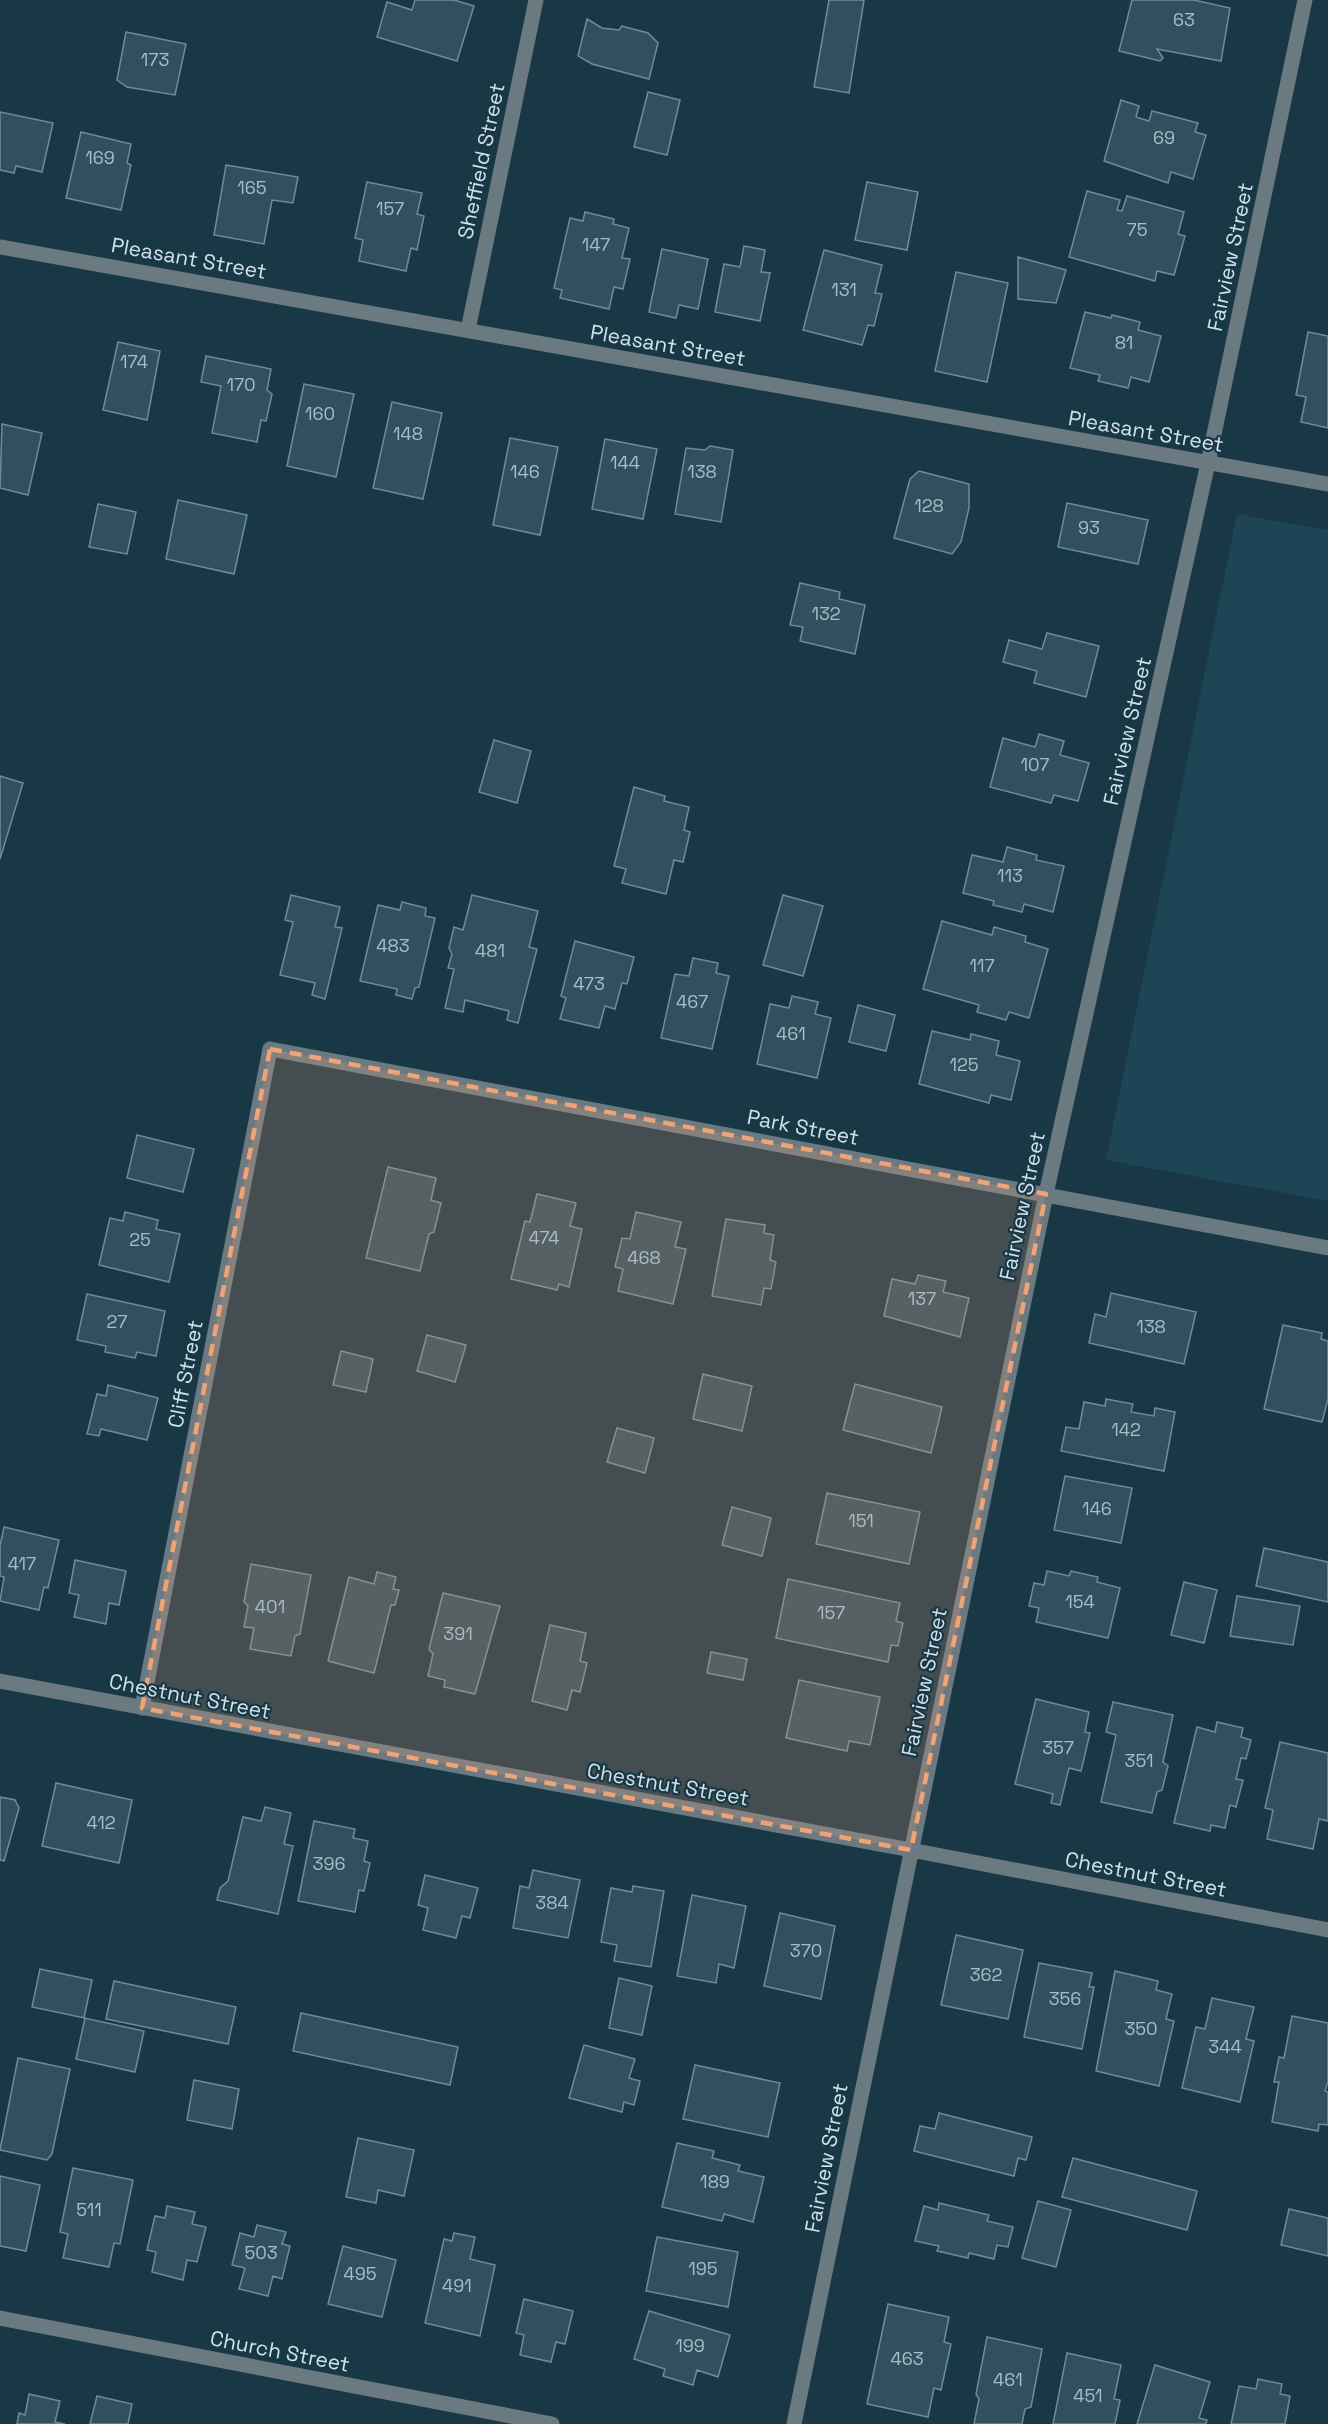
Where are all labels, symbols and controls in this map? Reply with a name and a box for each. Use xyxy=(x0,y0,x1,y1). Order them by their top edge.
house number: 63 xyxy=(1173,8,1195,31)
house number: 173 xyxy=(141,48,169,71)
street label: Sheffield Street xyxy=(451,80,511,242)
house number: 69 xyxy=(1153,126,1175,149)
house number: 169 xyxy=(85,146,115,169)
house number: 165 xyxy=(237,176,267,199)
street label: Fairview Street xyxy=(1201,180,1259,334)
house number: 157 xyxy=(376,197,404,220)
house number: 75 xyxy=(1127,218,1147,241)
street label: Pleasant Street xyxy=(109,231,269,285)
house number: 147 xyxy=(582,233,610,256)
house number: 131 xyxy=(831,278,857,301)
street label: Pleasant Street xyxy=(588,318,748,372)
house number: 81 xyxy=(1115,331,1133,354)
house number: 174 xyxy=(120,350,148,373)
house number: 170 xyxy=(226,373,256,396)
house number: 160 xyxy=(305,402,335,425)
street label: Pleasant Street xyxy=(1066,404,1226,458)
house number: 148 xyxy=(393,422,423,445)
house number: 144 xyxy=(610,451,640,474)
house number: 146 xyxy=(510,460,540,483)
house number: 138 xyxy=(687,460,717,483)
house number: 128 xyxy=(914,494,944,517)
house number: 93 xyxy=(1078,516,1100,539)
house number: 132 xyxy=(811,602,841,625)
street label: Fairview Street xyxy=(1097,654,1157,808)
house number: 107 xyxy=(1021,753,1049,776)
house number: 113 xyxy=(997,864,1023,887)
house number: 483 xyxy=(376,934,410,957)
house number: 481 xyxy=(475,939,505,962)
house number: 117 xyxy=(969,954,995,977)
house number: 473 xyxy=(573,972,605,995)
house number: 467 xyxy=(676,990,708,1013)
house number: 461 xyxy=(776,1022,806,1045)
house number: 125 xyxy=(949,1053,979,1076)
street label: Park Street xyxy=(745,1103,861,1151)
street label: Fairview Street xyxy=(993,1129,1051,1283)
house number: 474 xyxy=(528,1226,560,1249)
house number: 25 xyxy=(129,1228,151,1251)
house number: 468 xyxy=(627,1246,661,1269)
house number: 137 xyxy=(908,1287,936,1310)
house number: 27 xyxy=(107,1310,127,1333)
house number: 138 xyxy=(1136,1315,1166,1338)
street label: Cliff Street xyxy=(161,1318,209,1430)
house number: 142 xyxy=(1111,1418,1141,1441)
house number: 146 xyxy=(1082,1497,1112,1520)
house number: 151 xyxy=(848,1509,874,1532)
house number: 417 xyxy=(8,1552,36,1575)
house number: 154 xyxy=(1065,1590,1095,1613)
house number: 401 xyxy=(255,1595,285,1618)
house number: 157 xyxy=(817,1601,845,1624)
street label: Fairview Street xyxy=(895,1605,953,1759)
house number: 391 xyxy=(443,1622,473,1645)
street label: Chestnut Street xyxy=(107,1667,273,1725)
house number: 357 xyxy=(1042,1736,1074,1759)
house number: 351 xyxy=(1125,1749,1153,1772)
street label: Chestnut Street xyxy=(585,1756,751,1812)
house number: 412 xyxy=(86,1811,116,1834)
street label: Chestnut Street xyxy=(1063,1845,1229,1903)
house number: 396 xyxy=(313,1852,345,1875)
house number: 384 xyxy=(535,1891,569,1914)
house number: 370 xyxy=(790,1939,822,1962)
house number: 362 xyxy=(970,1963,1002,1986)
house number: 356 xyxy=(1049,1987,1081,2010)
house number: 350 xyxy=(1124,2017,1158,2040)
house number: 344 xyxy=(1208,2035,1242,2058)
street label: Fairview Street xyxy=(798,2081,854,2235)
house number: 189 xyxy=(700,2170,730,2193)
house number: 511 xyxy=(76,2198,102,2221)
house number: 503 xyxy=(244,2241,278,2264)
house number: 195 xyxy=(688,2257,718,2280)
house number: 495 xyxy=(343,2262,377,2285)
house number: 491 xyxy=(442,2274,472,2297)
street label: Church Street xyxy=(208,2324,352,2378)
house number: 199 xyxy=(675,2334,705,2357)
house number: 463 xyxy=(890,2347,924,2370)
house number: 461 xyxy=(993,2368,1023,2391)
house number: 451 xyxy=(1073,2384,1103,2407)

